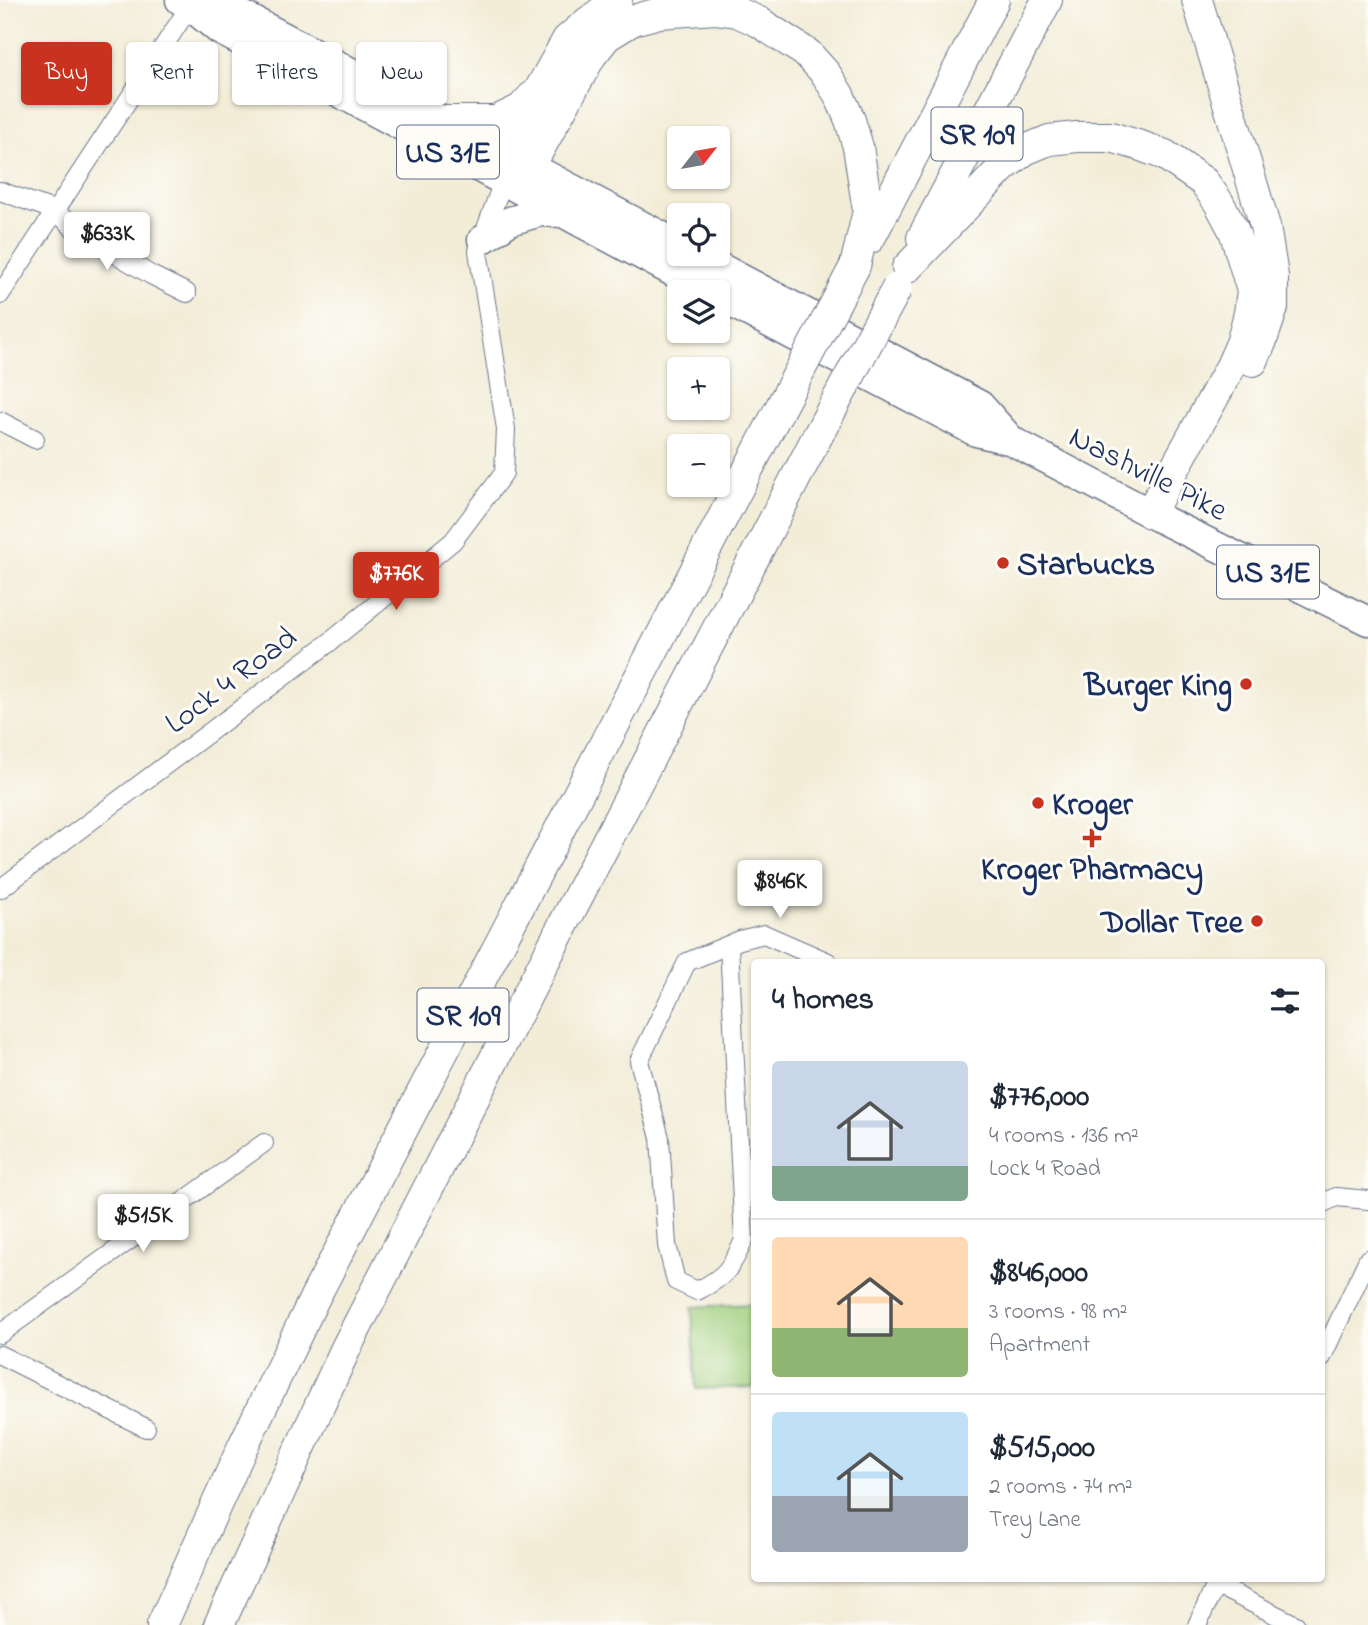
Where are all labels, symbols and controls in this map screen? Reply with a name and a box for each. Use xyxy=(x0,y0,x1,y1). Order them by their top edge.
chip: Buy xyxy=(21,42,112,105)
chip: Rent xyxy=(126,42,218,105)
chip: Filters xyxy=(232,42,342,105)
chip: New xyxy=(356,42,447,105)
road number: SR 109 xyxy=(932,108,1023,160)
road number: US 31E xyxy=(397,126,499,178)
north arrow xyxy=(667,126,730,189)
map controls xyxy=(667,126,730,497)
button: locate xyxy=(667,203,730,266)
pin: $633K xyxy=(58,212,156,272)
text: $633K xyxy=(80,218,134,251)
button: layers xyxy=(667,280,730,343)
button: + xyxy=(667,357,730,420)
street label: Nashville Pike xyxy=(1060,415,1235,535)
button: − xyxy=(667,434,730,497)
place label: Starbucks xyxy=(1017,543,1155,590)
road number: US 31E xyxy=(1217,545,1319,598)
pin: $776K xyxy=(347,552,445,612)
marker: Starbucks xyxy=(995,555,1011,571)
text: $776K xyxy=(369,558,423,591)
street label: Lock 4 Road xyxy=(156,616,308,747)
place label: Burger King xyxy=(1082,664,1232,712)
marker: Burger King xyxy=(1238,676,1254,692)
place label: Kroger xyxy=(1052,783,1134,831)
marker: Kroger xyxy=(1030,795,1046,811)
marker: Kroger Pharmacy xyxy=(1084,830,1100,846)
place label: Kroger Pharmacy xyxy=(981,848,1203,896)
pin: $846K xyxy=(731,860,829,920)
text: $846K xyxy=(753,866,807,899)
place label: Dollar Tree xyxy=(1099,901,1245,948)
marker: Dollar Tree xyxy=(1249,913,1265,929)
text: 4 homes xyxy=(772,979,874,1023)
icon: filters xyxy=(1266,982,1304,1020)
road number: SR 109 xyxy=(418,988,508,1042)
text: $776,000 xyxy=(989,1076,1089,1120)
icon: home xyxy=(828,1089,912,1173)
text: 4 rooms · 136 m² xyxy=(989,1120,1139,1153)
text: Lock 4 Road xyxy=(989,1153,1101,1186)
pin: $515K xyxy=(94,1194,192,1254)
text: $515K xyxy=(114,1200,172,1233)
text: $846,000 xyxy=(989,1252,1088,1296)
icon: home xyxy=(828,1265,912,1349)
text: 3 rooms · 98 m² xyxy=(989,1296,1127,1329)
text: Apartment xyxy=(989,1329,1090,1362)
text: $515,000 xyxy=(989,1427,1095,1471)
icon: home xyxy=(828,1440,912,1524)
text: 2 rooms · 74 m² xyxy=(989,1471,1133,1504)
text: Trey Lane xyxy=(989,1504,1081,1537)

